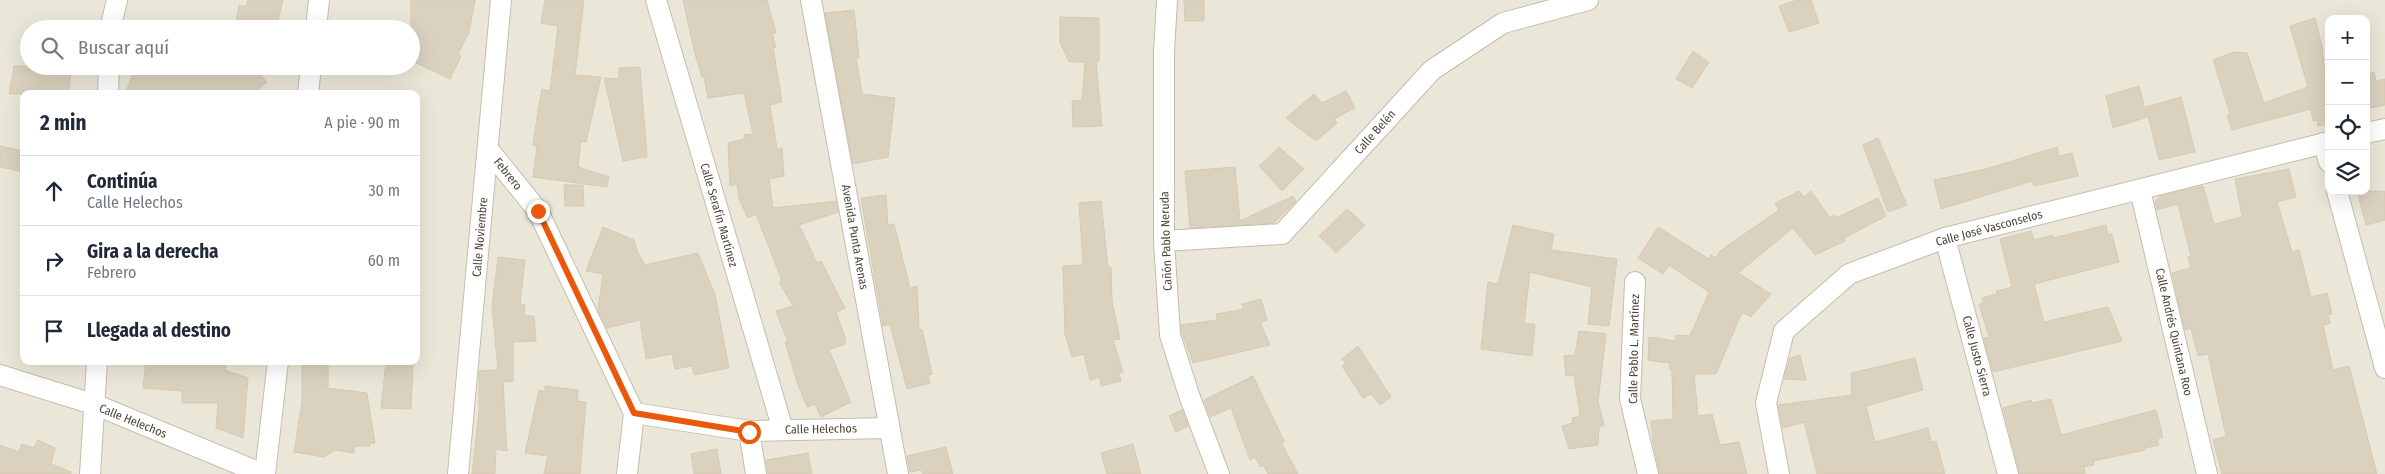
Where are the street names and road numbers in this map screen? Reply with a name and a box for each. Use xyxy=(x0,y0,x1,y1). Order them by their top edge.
street label: Calle Belén xyxy=(1352,107,1398,157)
street label: Febrero xyxy=(491,155,525,193)
street label: Calle Serafín Martínez xyxy=(697,161,741,269)
street label: Avenida Punta Arenas xyxy=(839,183,871,291)
street label: Cañón Pablo Neruda xyxy=(1157,191,1175,291)
street label: Calle Noviembre xyxy=(470,196,490,277)
street label: Calle José Vasconselos xyxy=(1934,207,2044,249)
street label: Calle Andrés Quintana Roo xyxy=(2153,267,2195,397)
street label: Calle Pablo L. Martínez xyxy=(1626,294,1642,404)
street label: Calle Justo Sierra xyxy=(1959,314,1995,398)
street label: Calle Helechos xyxy=(97,401,169,441)
street label: Calle Helechos xyxy=(785,421,857,437)

